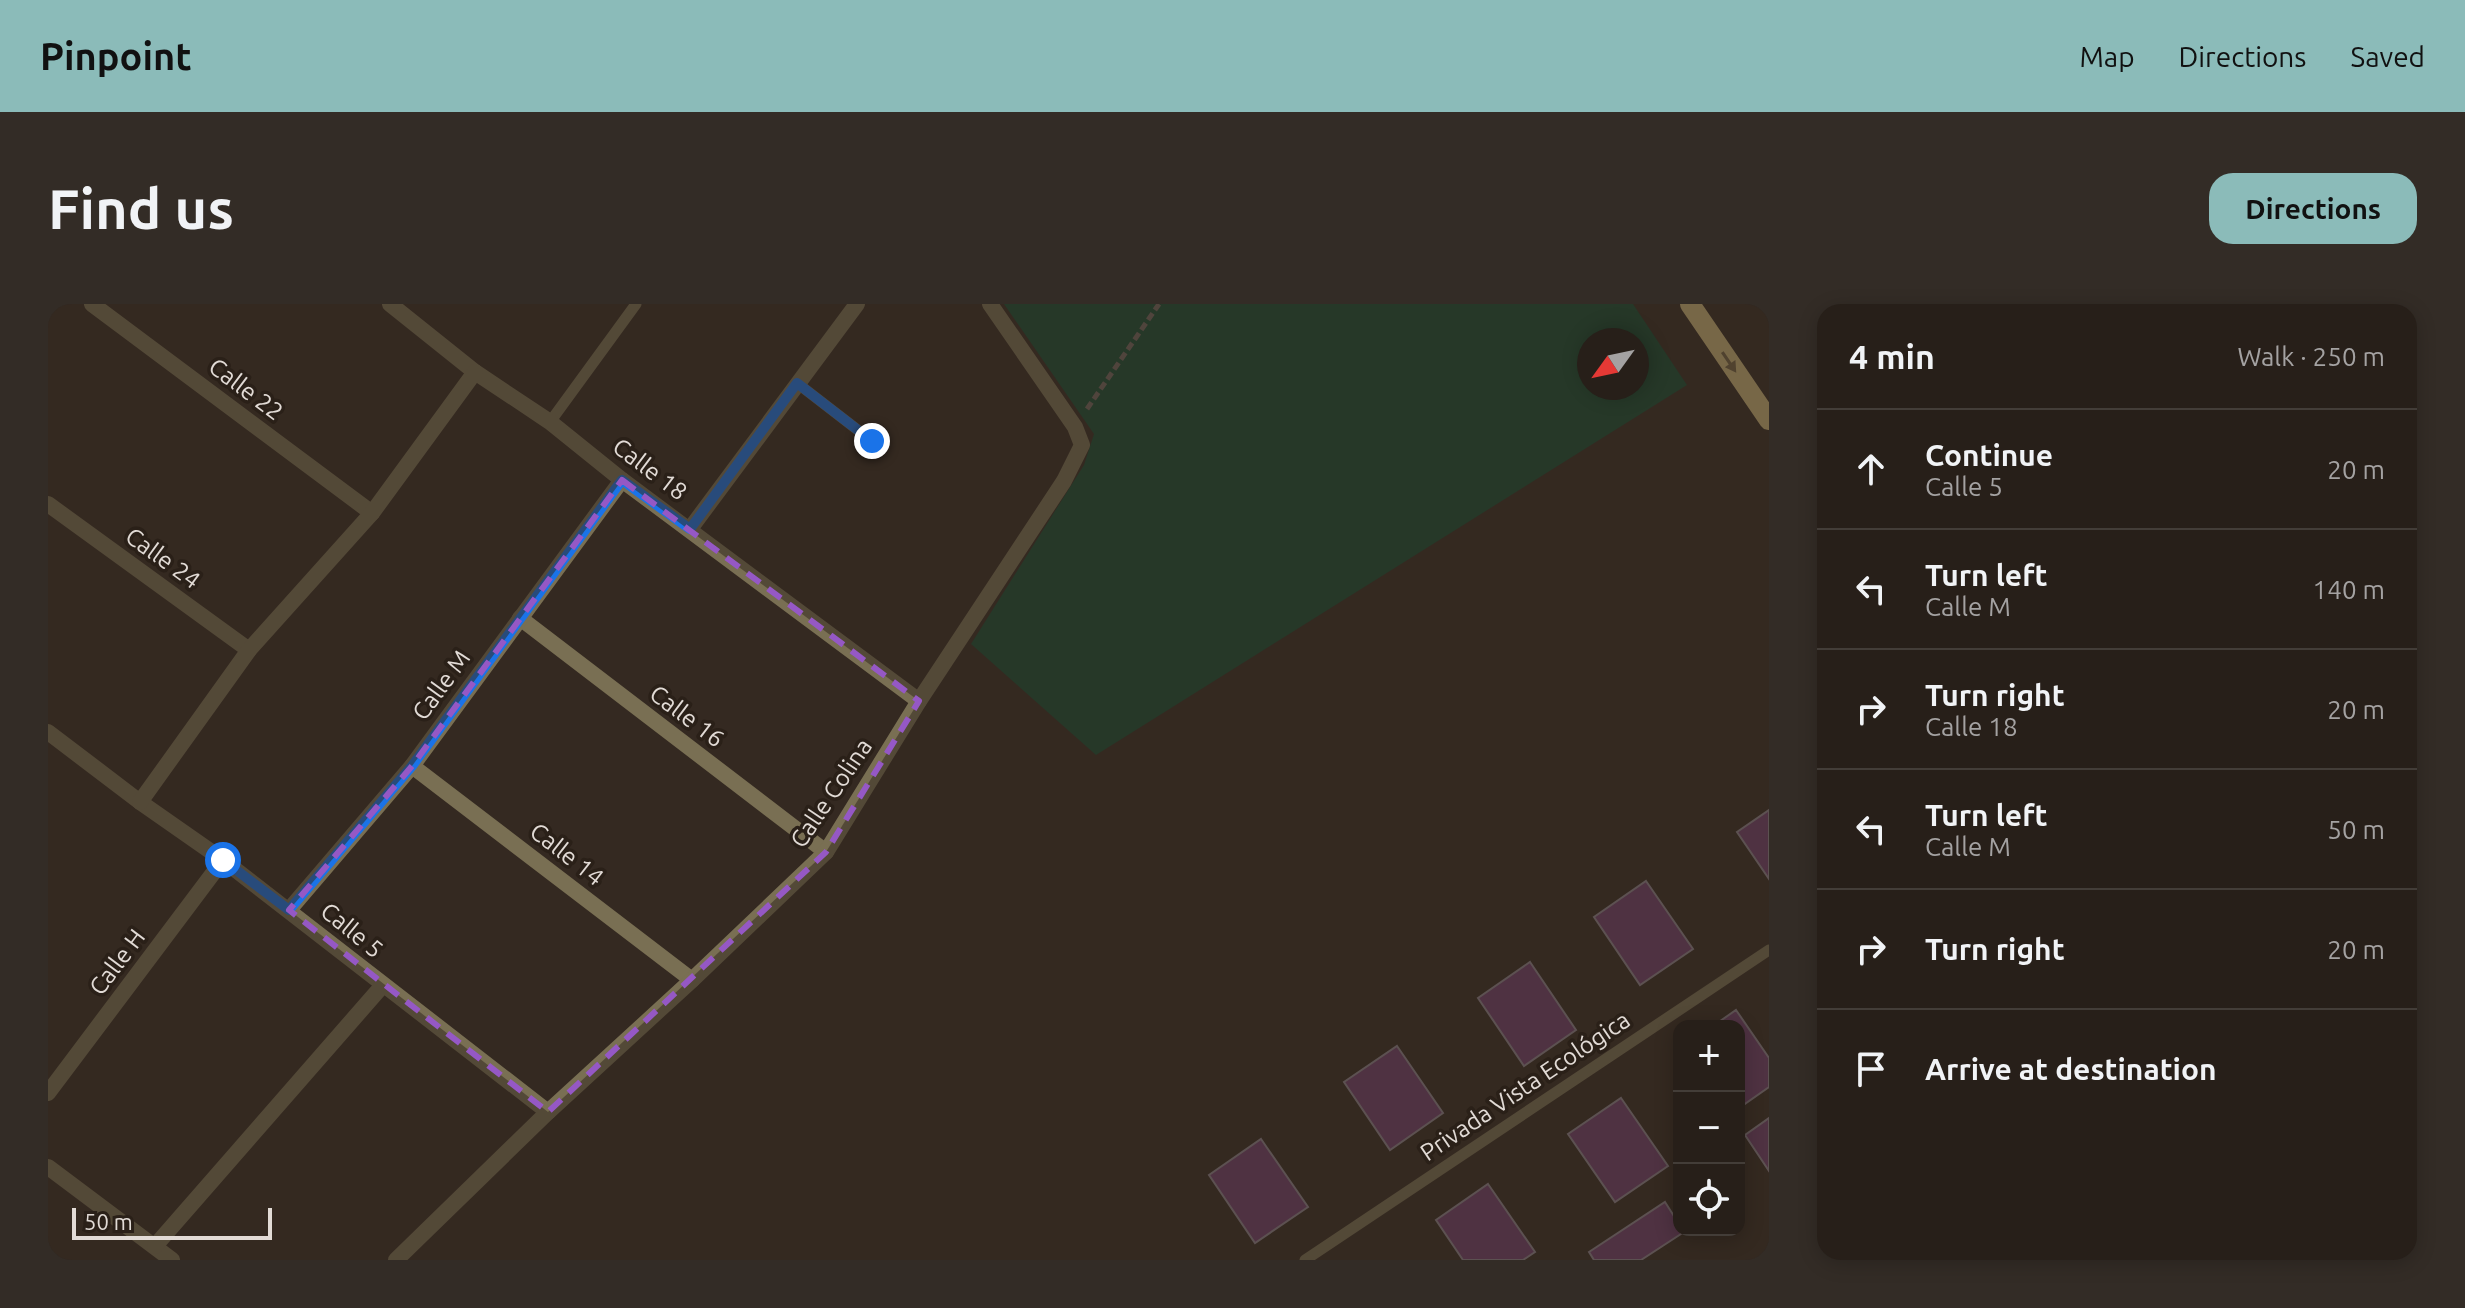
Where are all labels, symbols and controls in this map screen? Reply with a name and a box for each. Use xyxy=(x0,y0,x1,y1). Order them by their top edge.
text: Pinpoint xyxy=(40,35,192,77)
text: Map xyxy=(2079,41,2135,72)
text: Directions xyxy=(2179,41,2306,72)
text: Saved xyxy=(2350,41,2425,72)
button: Directions xyxy=(2209,173,2417,244)
text: Find us xyxy=(48,177,234,240)
north arrow xyxy=(1577,328,1649,400)
text: 4 min xyxy=(1849,337,1935,375)
text: Walk · 250 m xyxy=(2237,342,2385,371)
one-way arrow xyxy=(1722,351,1736,373)
street label: Calle 22 xyxy=(204,353,288,425)
route end xyxy=(854,423,890,459)
street label: Calle 18 xyxy=(608,433,692,505)
text: Continue xyxy=(1925,438,2053,472)
icon: ahead xyxy=(1849,447,1893,491)
text: 20 m xyxy=(2327,455,2385,484)
text: Calle 5 xyxy=(1925,472,2003,501)
street label: Calle 24 xyxy=(120,522,206,594)
text: Turn left xyxy=(1925,558,2047,592)
icon: left xyxy=(1849,567,1893,611)
text: 140 m xyxy=(2313,575,2385,604)
text: Calle M xyxy=(1925,592,2011,621)
street label: Calle M xyxy=(407,645,475,725)
text: Turn right xyxy=(1925,678,2065,712)
street label: Calle 16 xyxy=(645,680,729,752)
icon: right xyxy=(1849,687,1893,731)
text: 20 m xyxy=(2327,695,2385,724)
text: Calle 18 xyxy=(1925,712,2018,741)
street label: Calle Colina xyxy=(785,734,877,852)
text: Turn left xyxy=(1925,798,2047,832)
icon: left xyxy=(1849,807,1893,851)
text: 50 m xyxy=(2327,815,2385,844)
street label: Calle 14 xyxy=(525,817,609,891)
text: Calle M xyxy=(1925,832,2011,861)
route start xyxy=(205,842,241,878)
street label: Calle 5 xyxy=(316,897,388,963)
street label: Calle H xyxy=(84,924,150,1000)
icon: right xyxy=(1849,927,1893,971)
text: Turn right xyxy=(1925,932,2065,966)
text: 20 m xyxy=(2327,935,2385,964)
street label: Privada Vista Ecológica xyxy=(1415,1006,1635,1166)
map controls xyxy=(1673,1020,1745,1236)
button: + xyxy=(1673,1020,1745,1092)
icon: arrive xyxy=(1849,1047,1893,1091)
text: Arrive at destination xyxy=(1925,1052,2217,1086)
button: − xyxy=(1673,1092,1745,1164)
button: locate xyxy=(1673,1164,1745,1236)
scale bar xyxy=(72,1204,272,1240)
text: 50 m xyxy=(84,1209,133,1234)

